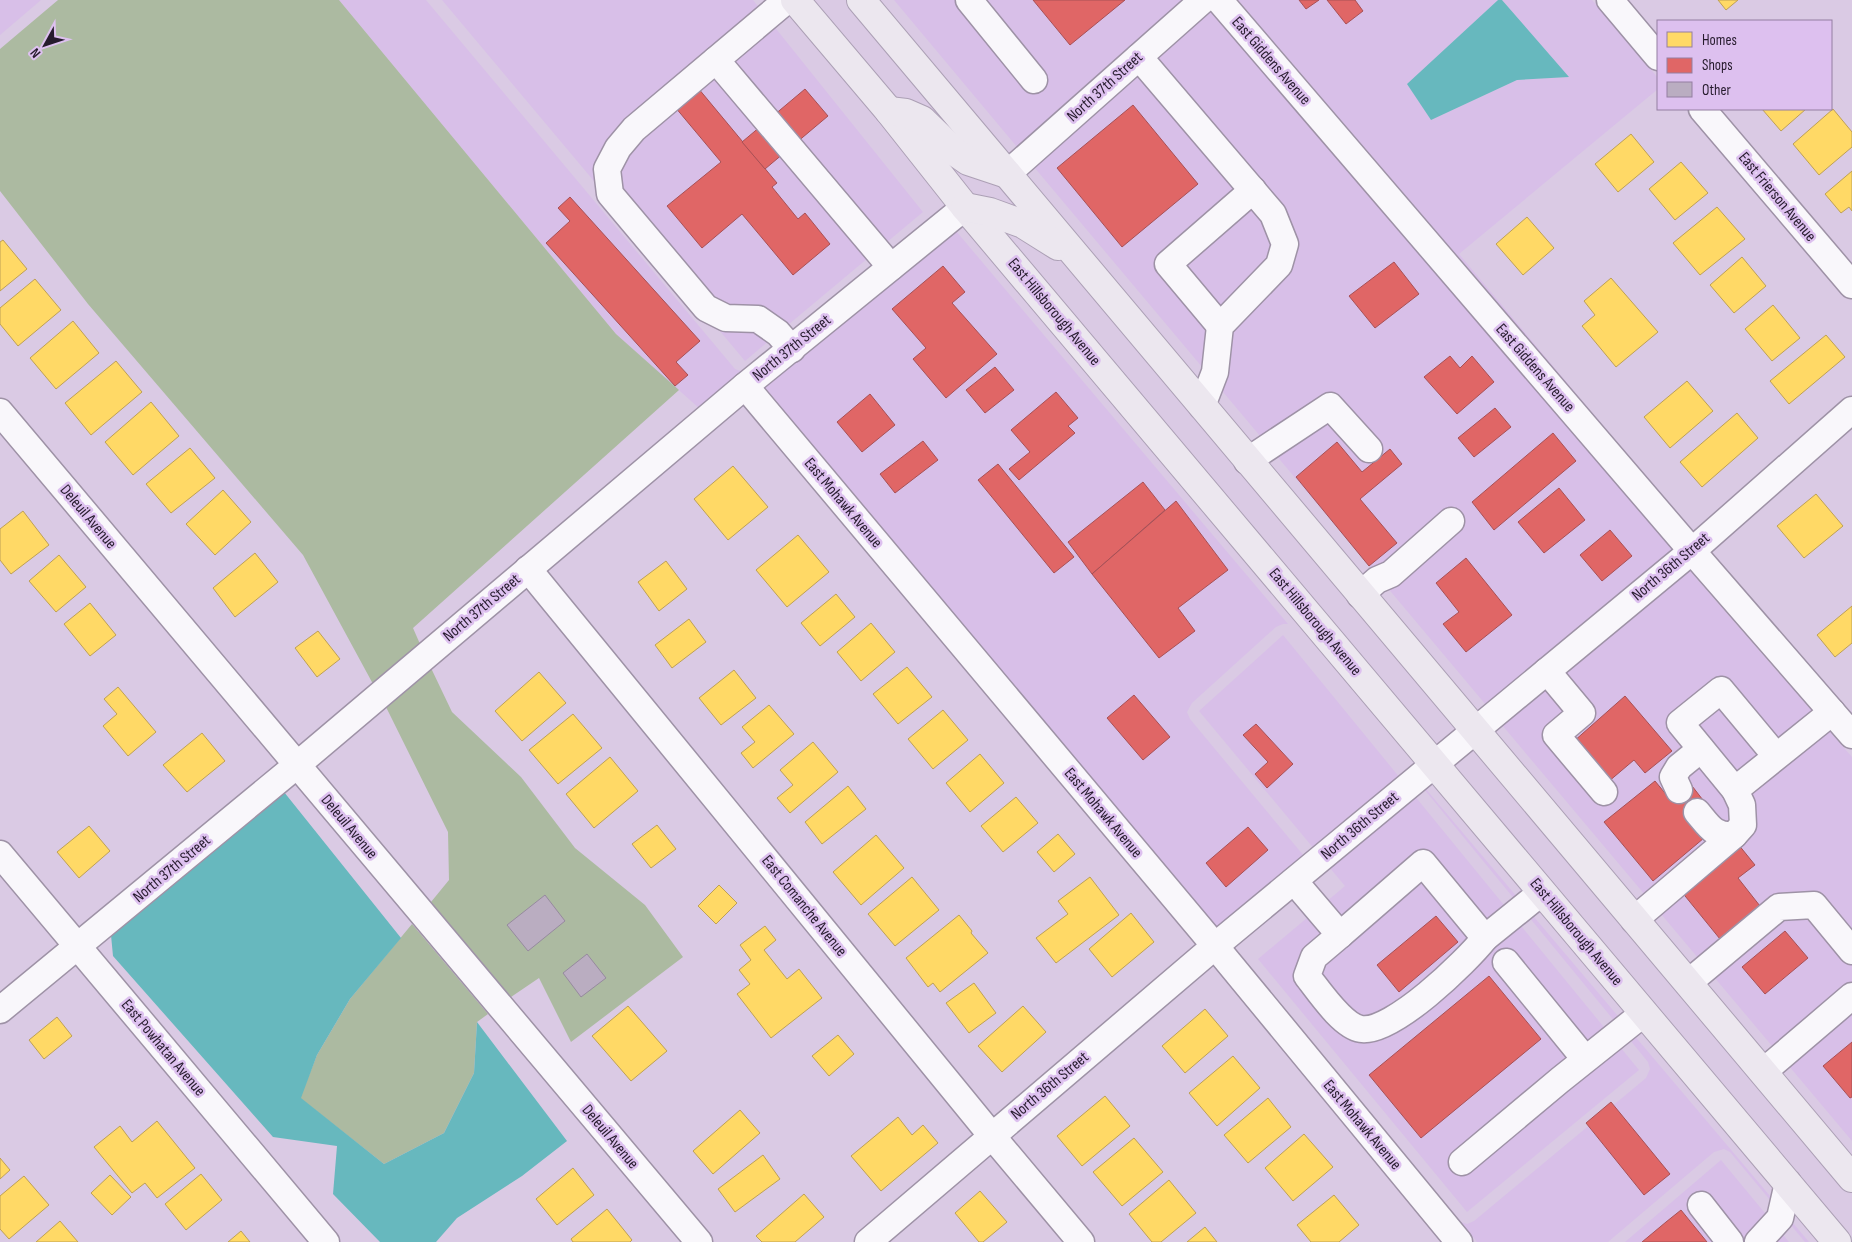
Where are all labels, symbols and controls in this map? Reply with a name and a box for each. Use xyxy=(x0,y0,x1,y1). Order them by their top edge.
street label: East Giddens Avenue xyxy=(1228,13,1314,109)
north arrow xyxy=(20,20,70,70)
legend xyxy=(1657,20,1832,110)
text: Homes xyxy=(1702,31,1737,50)
text: N xyxy=(27,45,44,61)
street label: North 37th Street xyxy=(1063,48,1147,126)
text: Shops xyxy=(1702,56,1733,75)
text: Other xyxy=(1702,81,1731,100)
street label: East Frierson Avenue xyxy=(1734,148,1820,246)
street label: East Hillsborough Avenue xyxy=(1004,254,1104,370)
street label: North 37th Street xyxy=(749,311,835,385)
street label: East Giddens Avenue xyxy=(1492,320,1578,416)
street label: East Mohawk Avenue xyxy=(800,454,886,552)
street label: Deleuil Avenue xyxy=(56,481,120,553)
street label: North 36th Street xyxy=(1628,529,1714,605)
street label: East Hillsborough Avenue xyxy=(1265,564,1365,680)
street label: North 37th Street xyxy=(439,570,525,646)
street label: East Mohawk Avenue xyxy=(1060,764,1146,862)
street label: North 36th Street xyxy=(1317,788,1403,864)
street label: Deleuil Avenue xyxy=(317,791,381,863)
street label: North 37th Street xyxy=(129,831,215,907)
street label: East Comanche Avenue xyxy=(757,852,851,960)
street label: East Hillsborough Avenue xyxy=(1526,874,1626,990)
street label: East Powhatan Avenue xyxy=(117,996,209,1100)
street label: North 36th Street xyxy=(1007,1048,1093,1124)
street label: East Mohawk Avenue xyxy=(1319,1076,1405,1174)
street label: Deleuil Avenue xyxy=(578,1101,642,1173)

